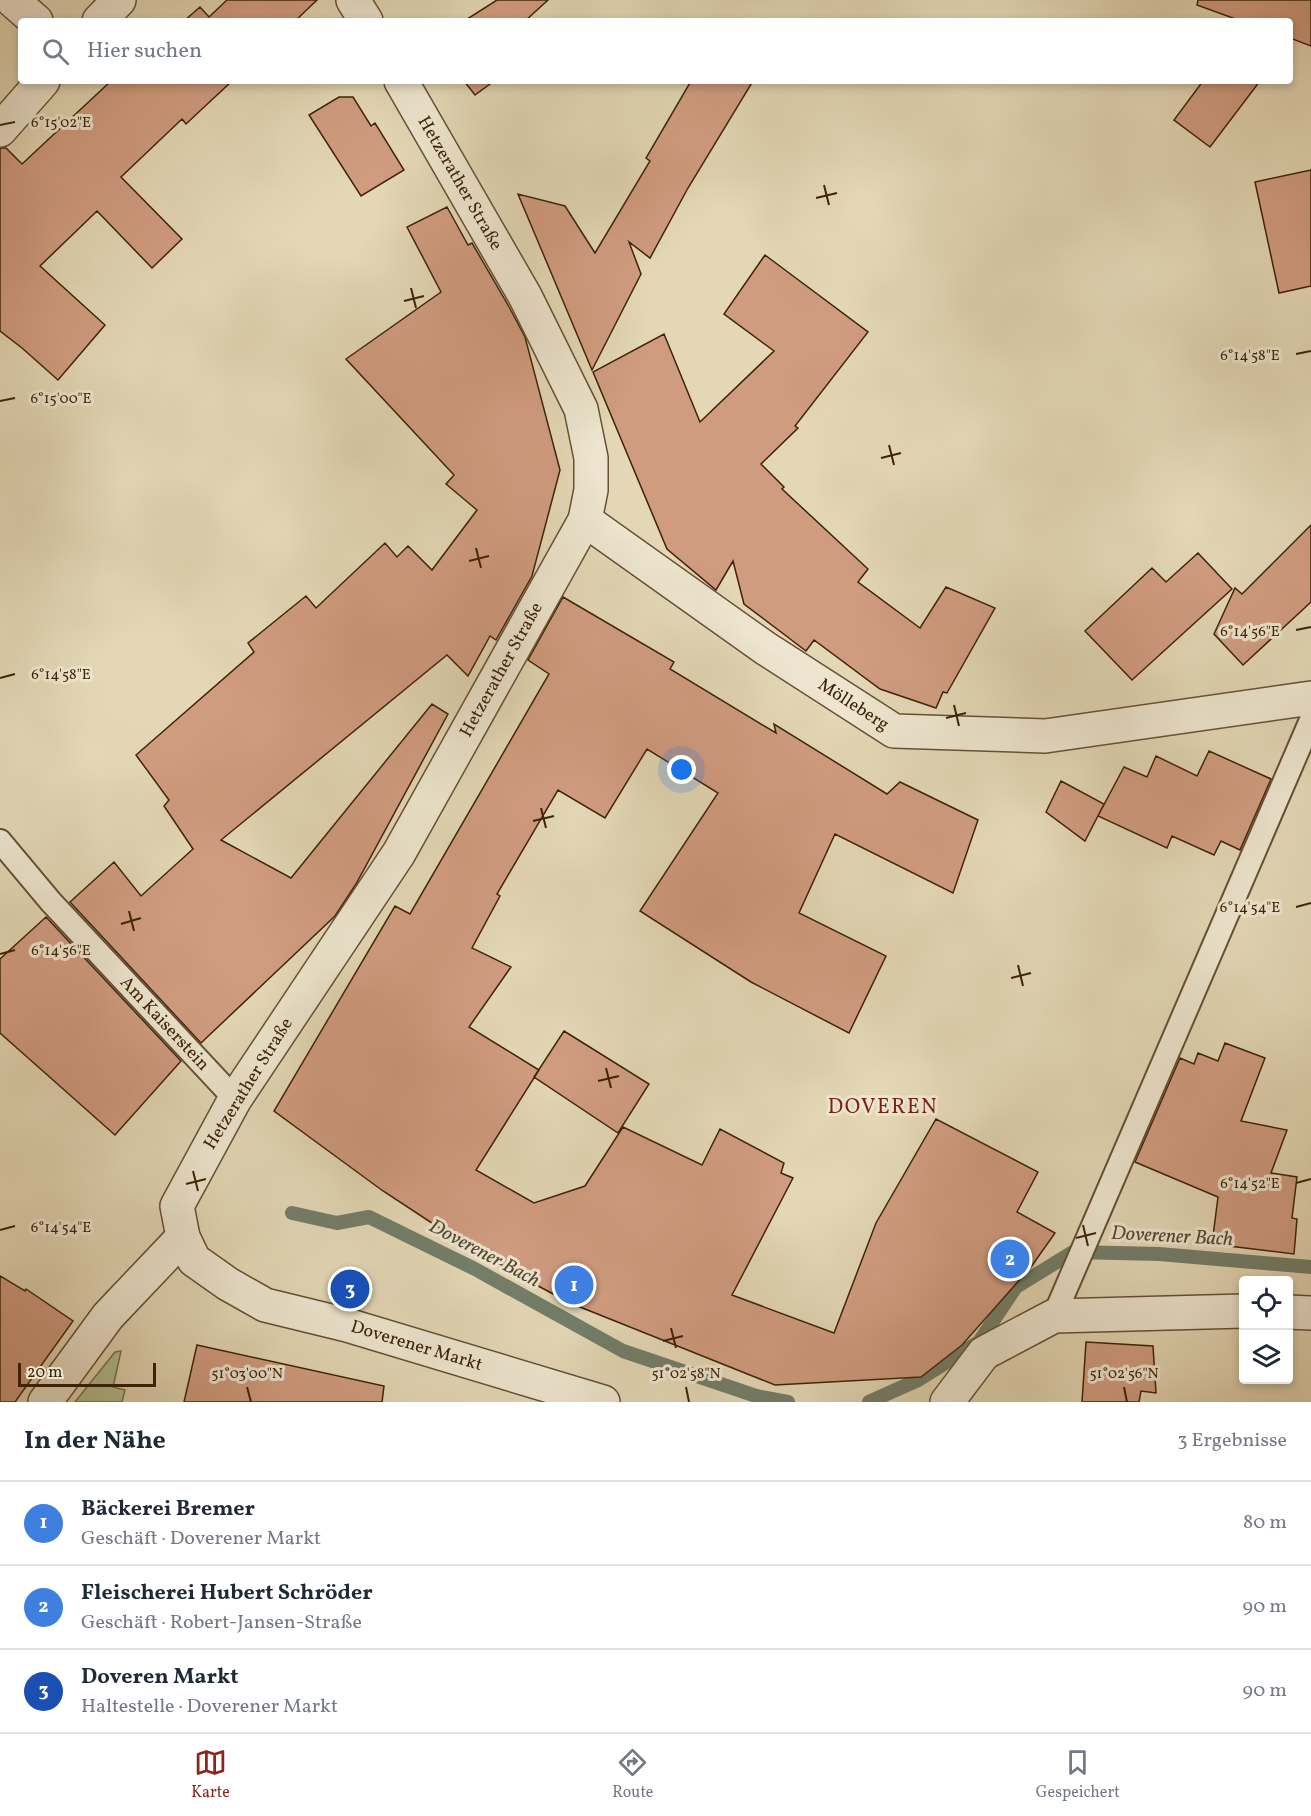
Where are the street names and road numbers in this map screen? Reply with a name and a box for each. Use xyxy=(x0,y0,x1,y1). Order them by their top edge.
street label: Hetzerather Straße xyxy=(411,112,509,255)
street label: Hetzerather Straße xyxy=(454,598,550,742)
street label: Mölleberg xyxy=(813,673,894,737)
street label: Am Kaiserstein xyxy=(114,971,215,1077)
street label: Hetzerather Straße xyxy=(198,1013,300,1155)
street label: Doverener Markt xyxy=(348,1314,485,1378)

